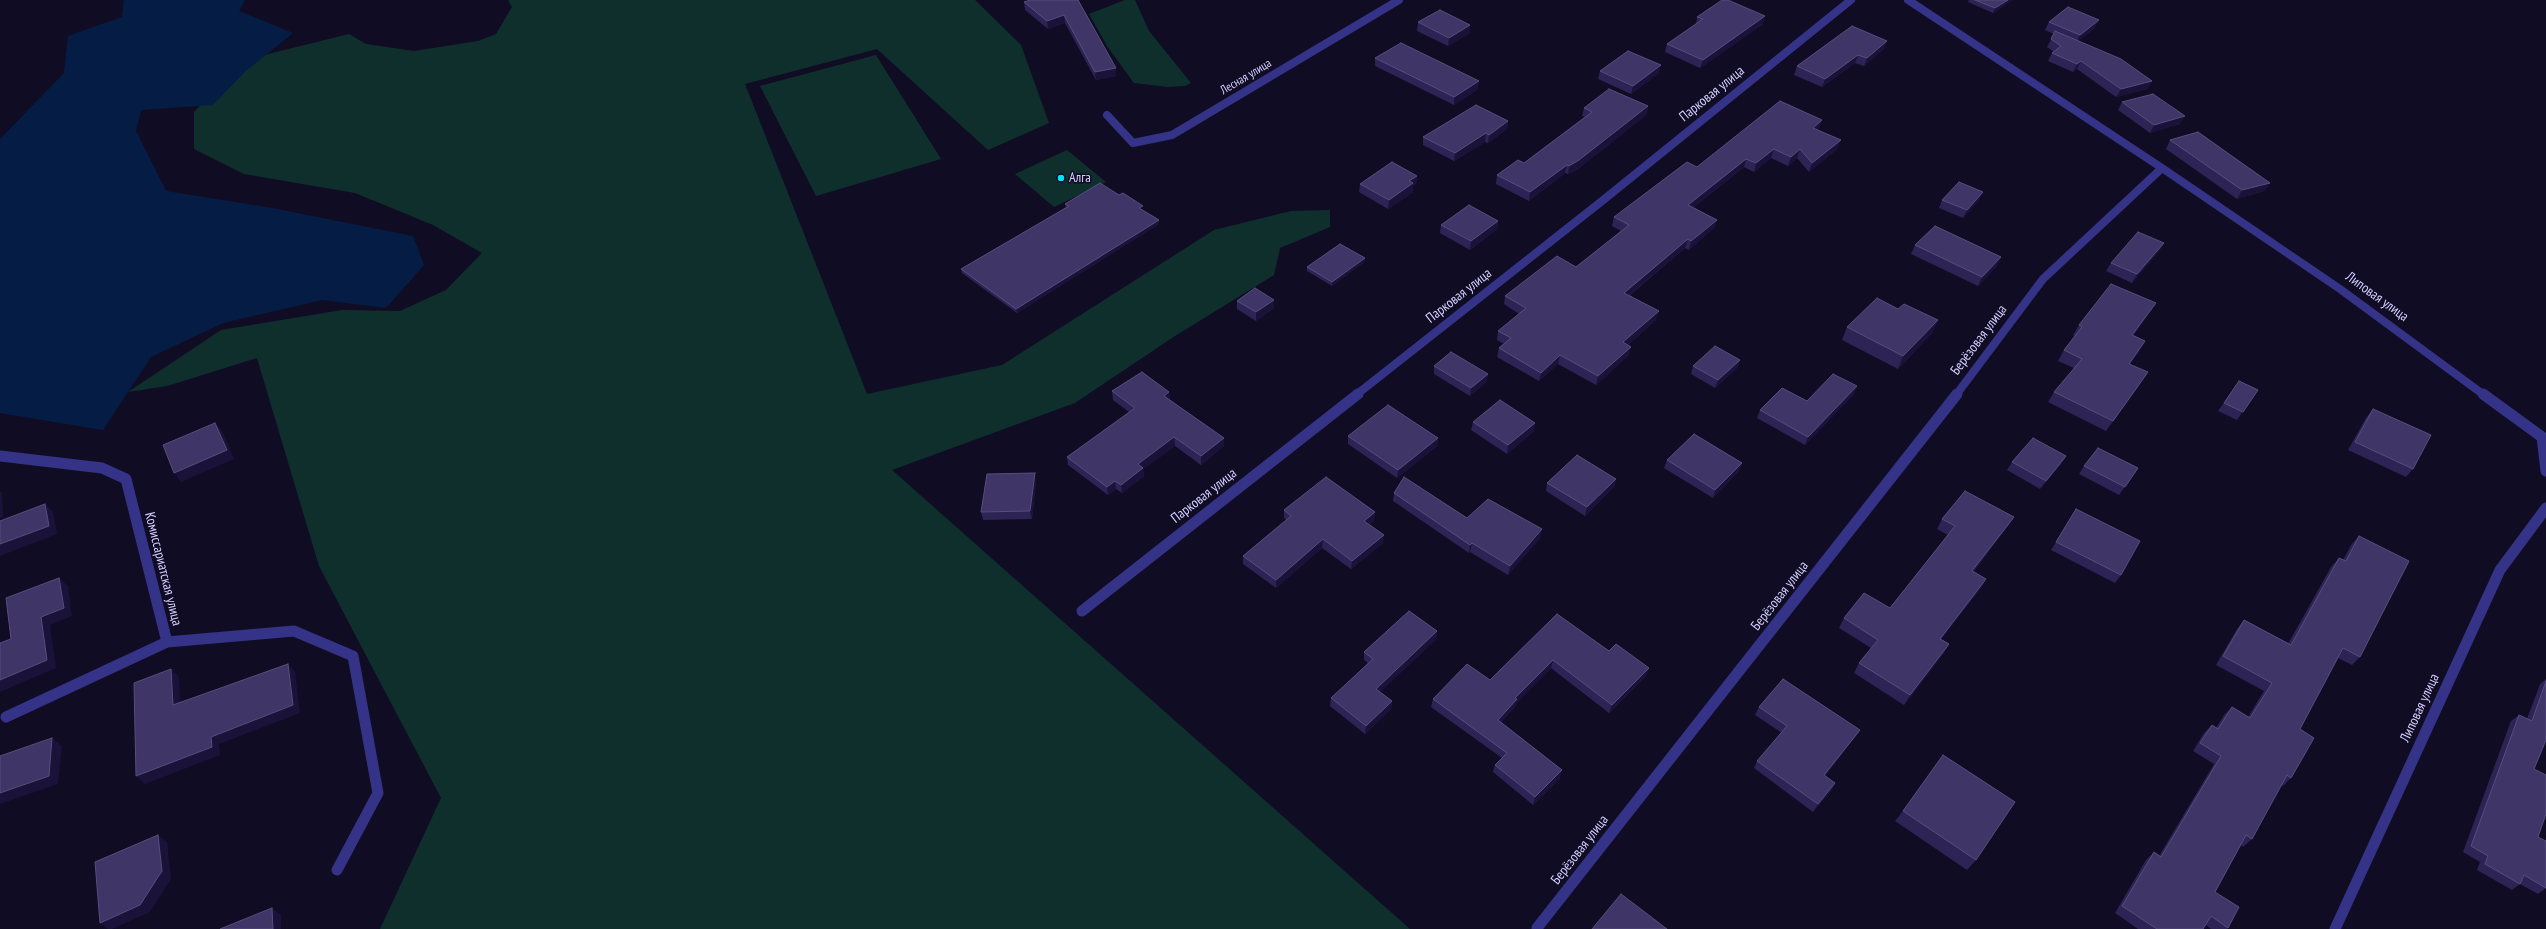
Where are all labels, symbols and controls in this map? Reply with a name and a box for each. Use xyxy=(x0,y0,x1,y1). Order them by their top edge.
street label: Лесная улица xyxy=(1218,56,1274,98)
street label: Парковая улица xyxy=(1676,63,1748,125)
place label: Алга xyxy=(1069,170,1091,186)
marker: Алга xyxy=(1056,173,1066,183)
street label: Парковая улица xyxy=(1423,265,1495,327)
street label: Липовая улица xyxy=(2342,269,2412,325)
street label: Берёзовая улица xyxy=(1947,302,2011,378)
street label: Парковая улица xyxy=(1168,465,1240,527)
street label: Комиссариатская улица xyxy=(141,511,185,627)
street label: Берёзовая улица xyxy=(1748,558,1812,634)
street label: Липовая улица xyxy=(2397,671,2443,745)
street label: Берёзовая улица xyxy=(1548,812,1612,888)

